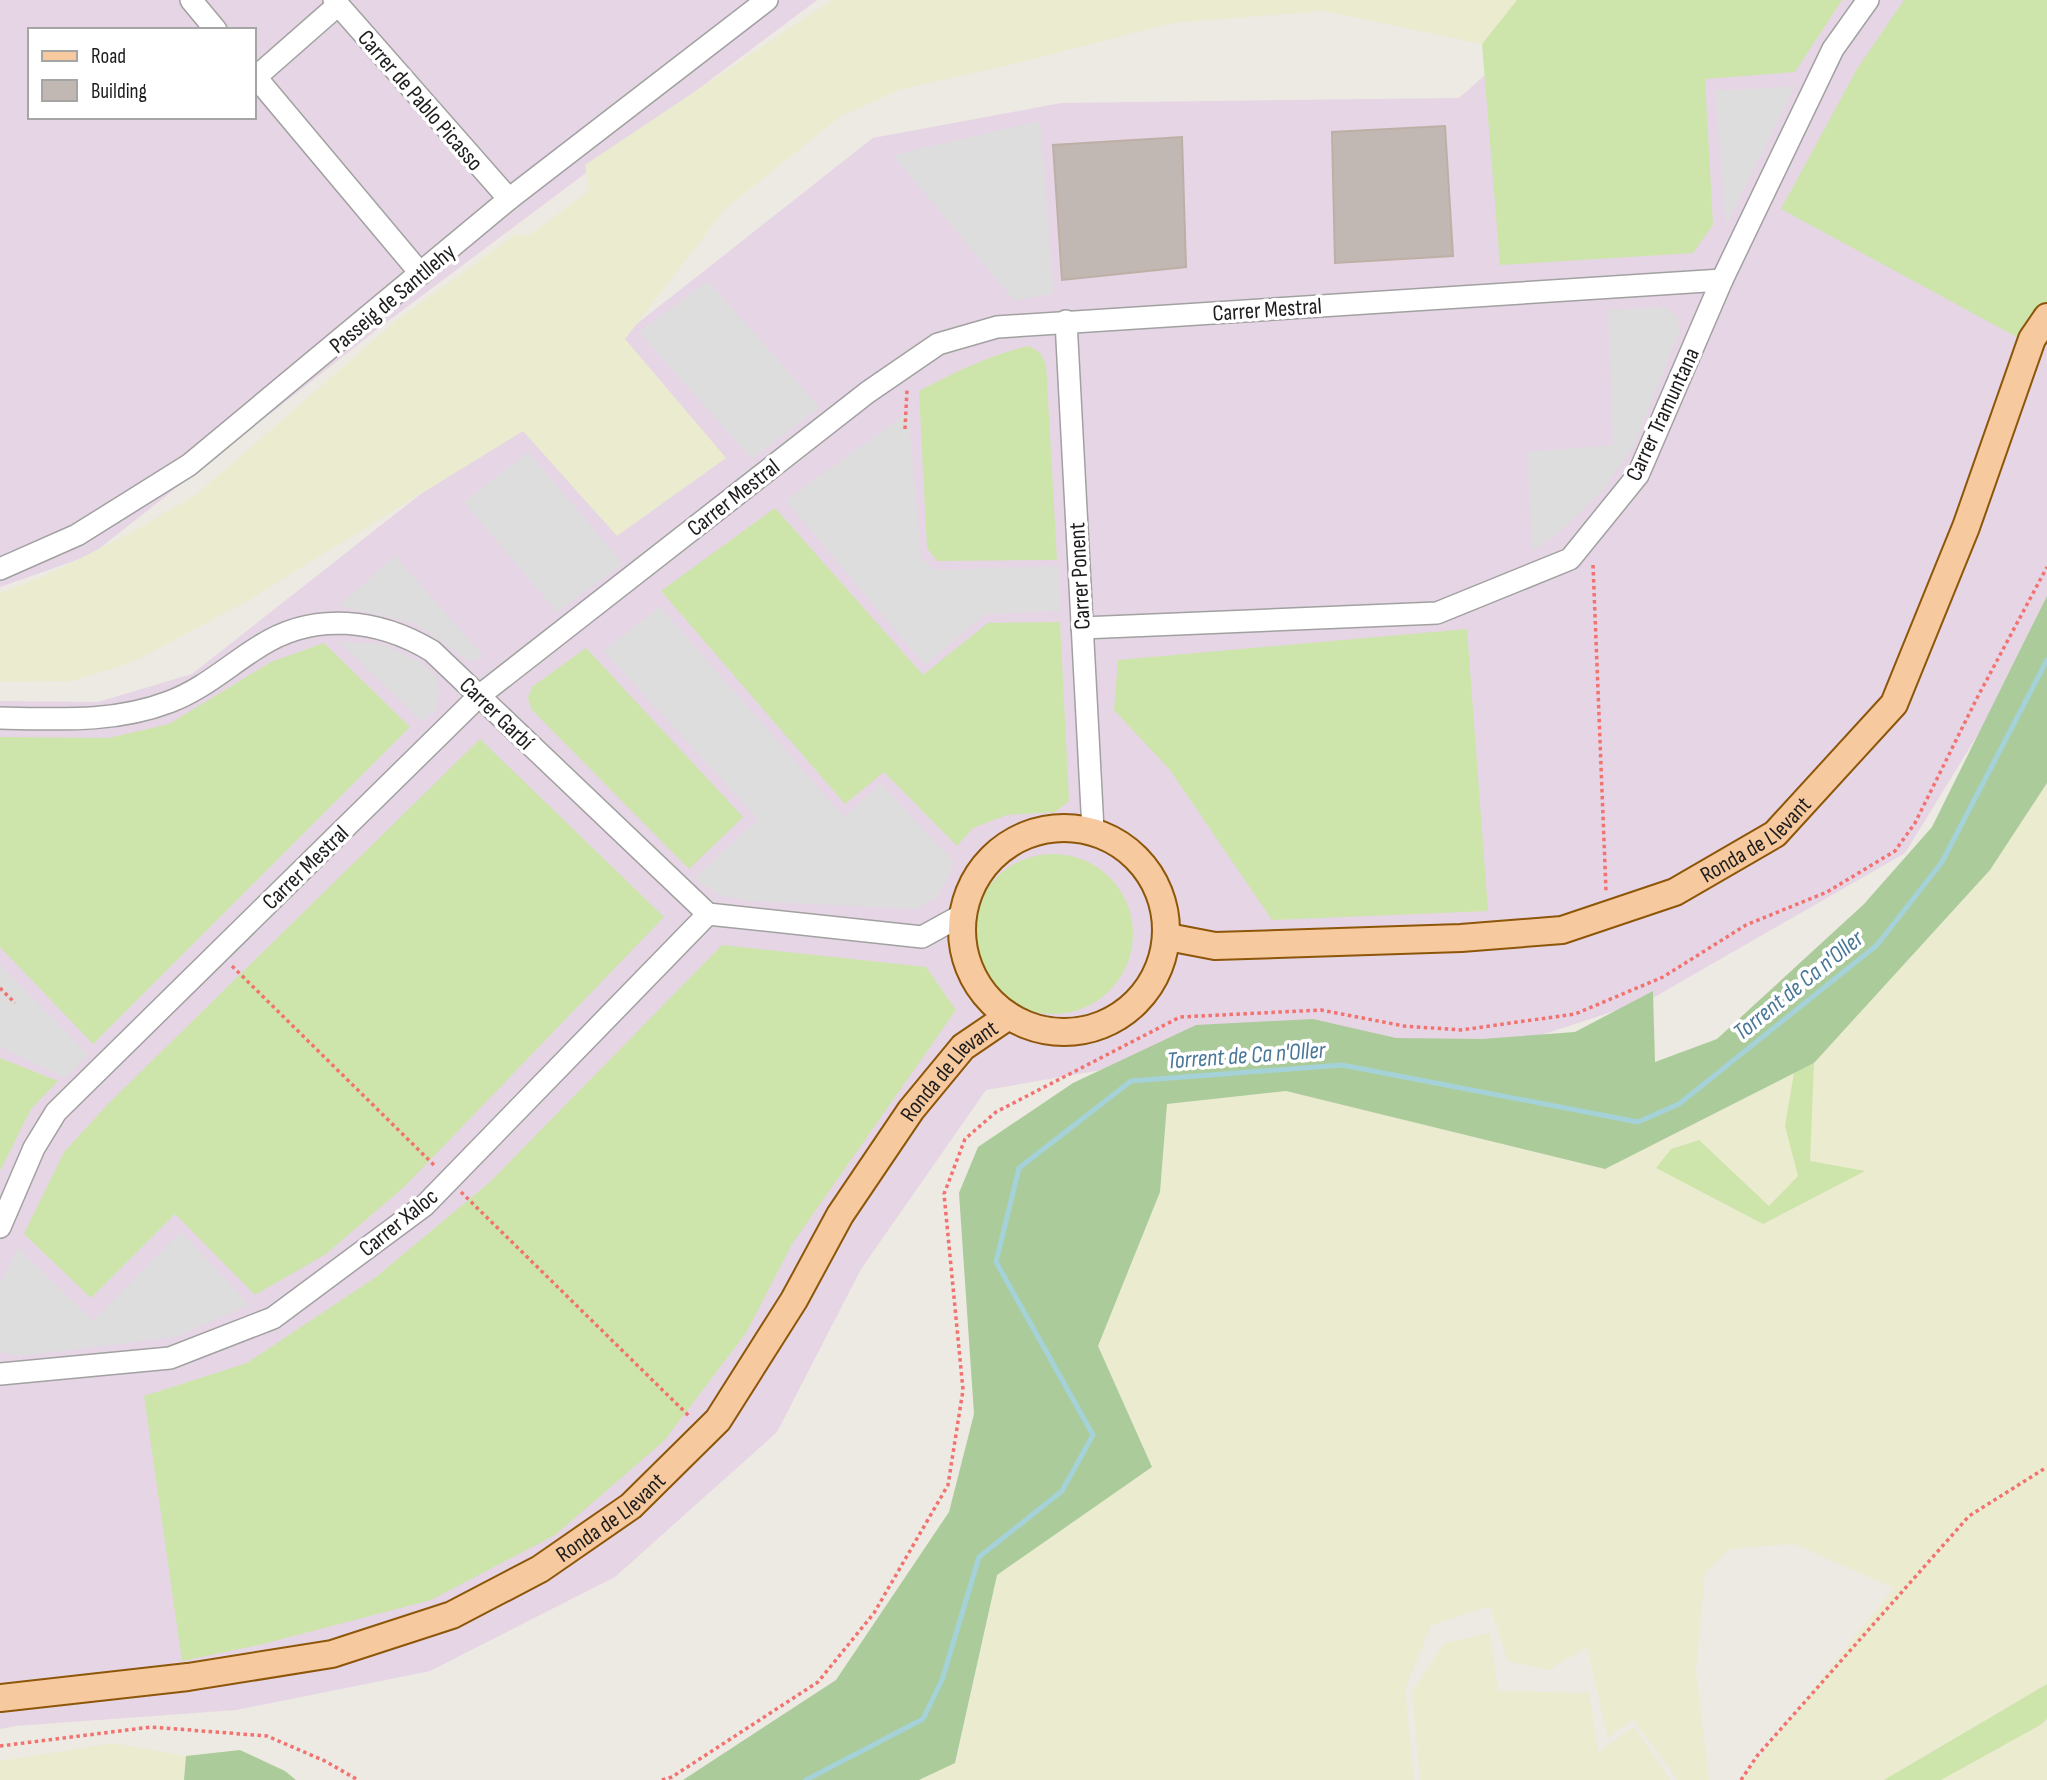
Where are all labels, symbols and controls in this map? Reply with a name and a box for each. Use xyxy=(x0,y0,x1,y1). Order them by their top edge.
street label: Carrer de Pablo Picasso xyxy=(352,25,489,177)
legend xyxy=(28,28,256,119)
text: Road xyxy=(91,44,126,69)
text: Building xyxy=(91,79,147,104)
street label: Passeig de Santllehy xyxy=(324,238,461,359)
street label: Carrer Mestral xyxy=(1211,292,1323,328)
street label: Carrer Tramuntana xyxy=(1620,343,1706,485)
street label: Carrer Mestral xyxy=(682,453,785,543)
street label: Carrer Ponent xyxy=(1063,522,1097,630)
street label: Carrer Garbí xyxy=(453,671,540,756)
street label: Ronda de Llevant xyxy=(1695,791,1817,889)
street label: Carrer Mestral xyxy=(257,820,355,916)
water label: Torrent de Ca n'Oller xyxy=(1728,923,1870,1047)
street label: Ronda de Llevant xyxy=(894,1014,1003,1127)
water label: Torrent de Ca n'Oller xyxy=(1166,1035,1327,1075)
street label: Carrer Xaloc xyxy=(354,1183,444,1263)
street label: Ronda de Llevant xyxy=(551,1467,672,1569)

